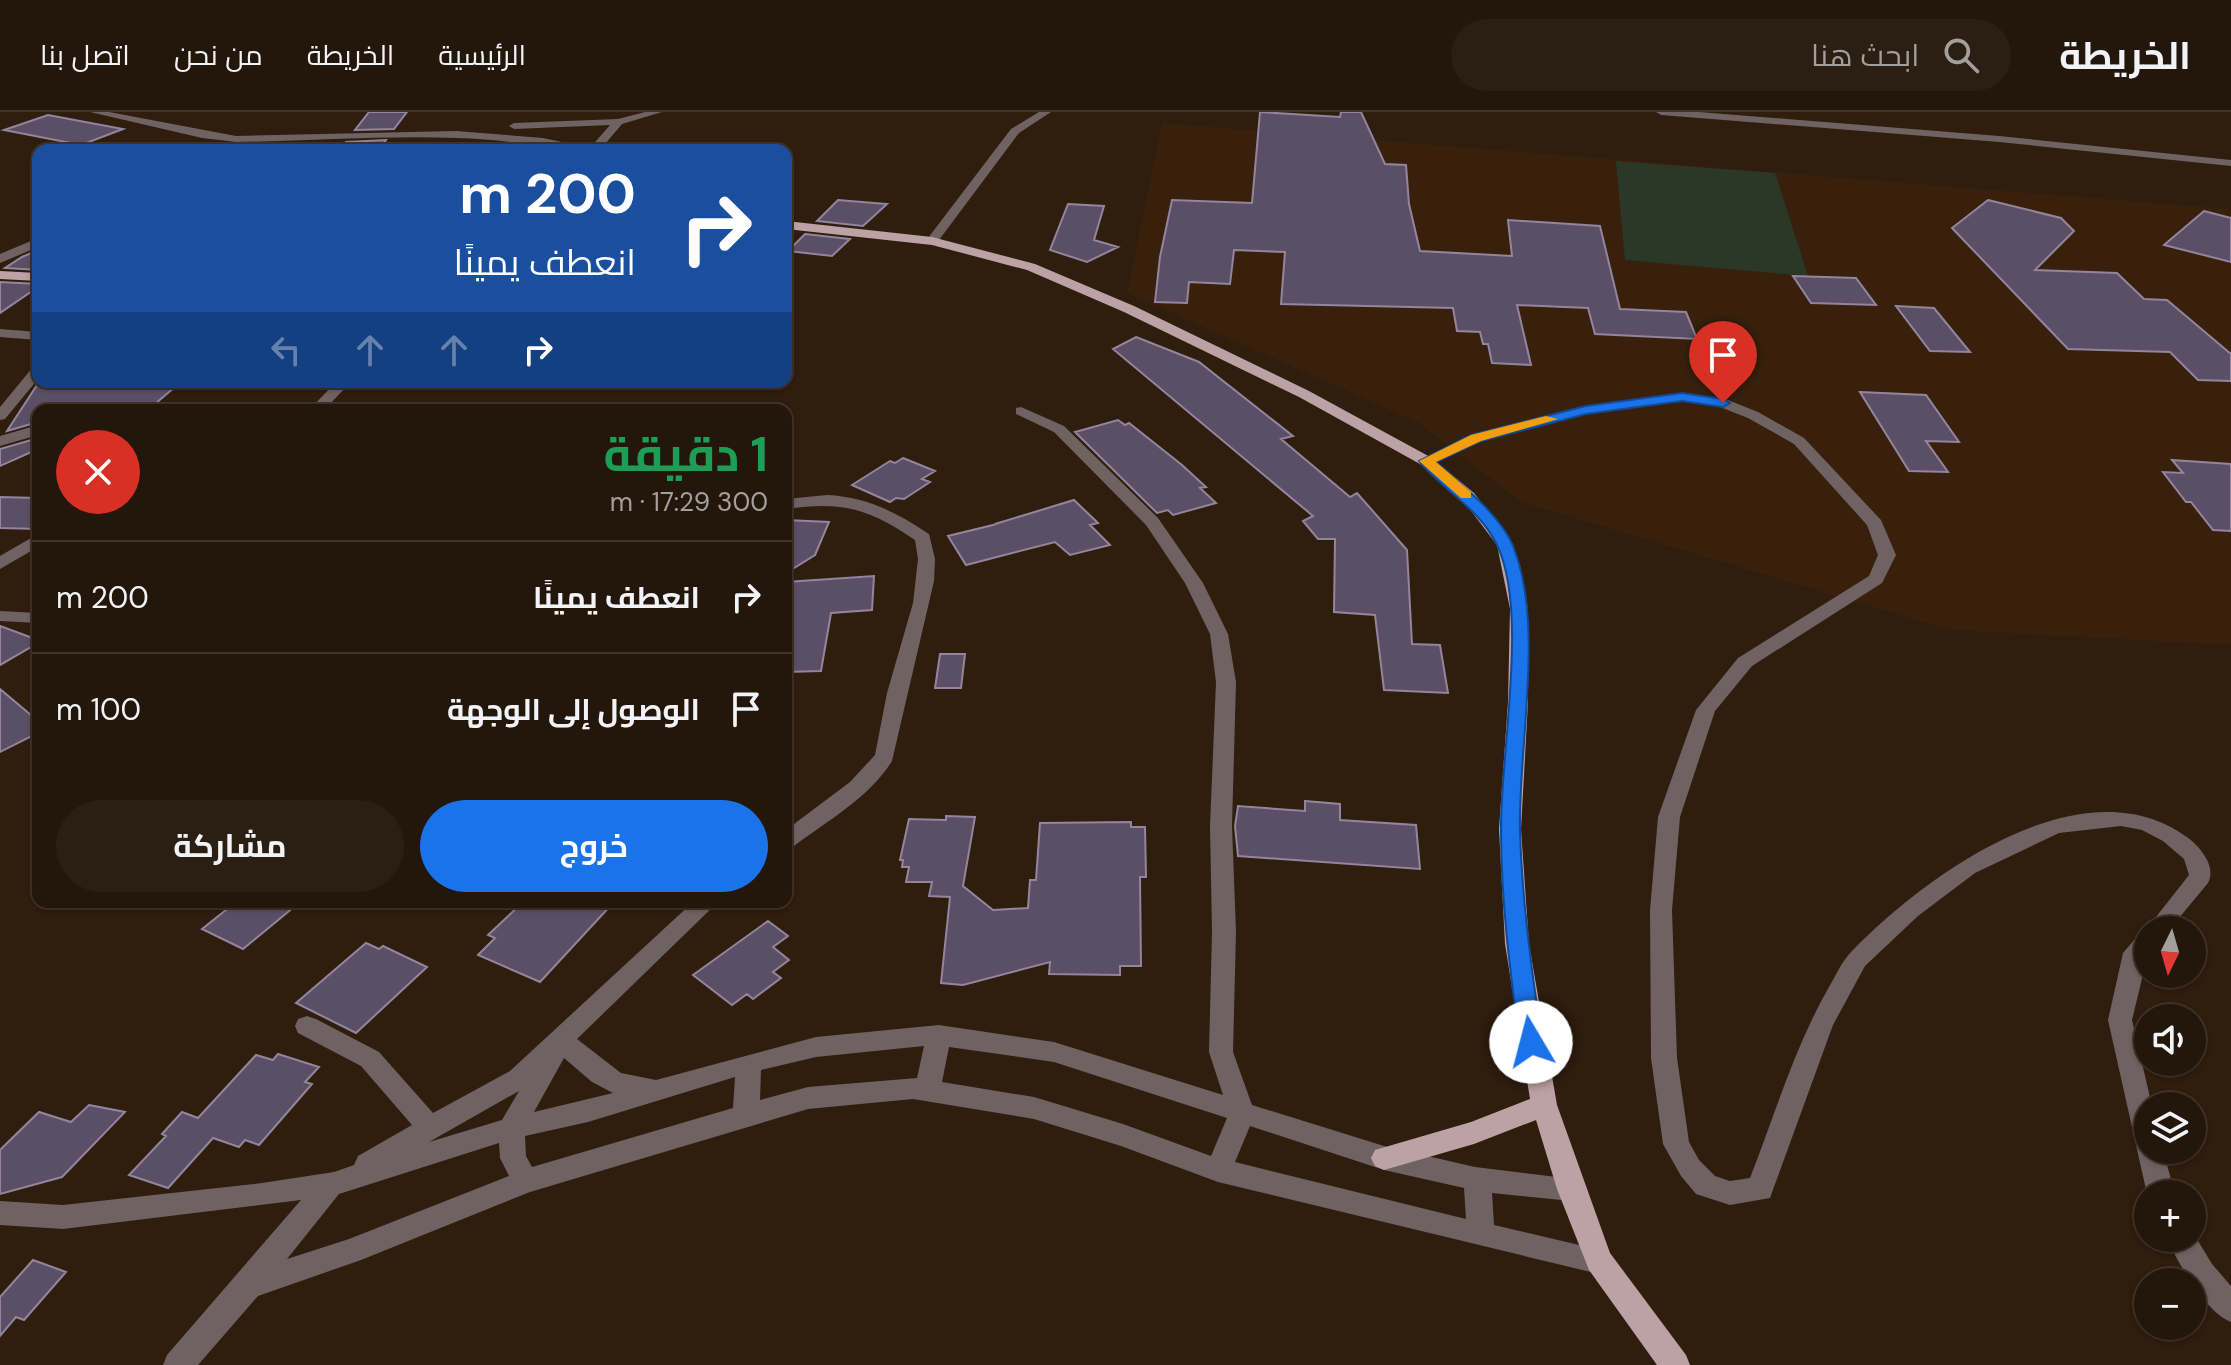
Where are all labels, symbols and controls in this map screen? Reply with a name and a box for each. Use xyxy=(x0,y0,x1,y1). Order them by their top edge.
search box xyxy=(1451,19,2011,91)
text: الخريطة xyxy=(2059,31,2191,81)
icon: search xyxy=(1939,33,1983,77)
text: ابحث هنا xyxy=(1811,36,1919,75)
text: اتصل بنا xyxy=(40,37,130,74)
text: من نحن xyxy=(174,37,263,74)
text: الخريطة xyxy=(307,37,394,74)
text: الرئيسية xyxy=(438,37,526,74)
text: 200 m xyxy=(459,157,636,230)
icon: right xyxy=(664,176,768,280)
text: انعطف يمينًا xyxy=(454,239,636,286)
pin xyxy=(1689,321,1757,403)
icon: left xyxy=(264,328,308,372)
icon: ahead xyxy=(348,328,392,372)
icon: ahead xyxy=(432,328,476,372)
icon: right xyxy=(516,328,560,372)
icon: arrive xyxy=(1701,333,1745,377)
text: 1 دقيقة xyxy=(604,423,768,486)
button: close xyxy=(56,430,140,514)
text: 300 m · 17:29 xyxy=(610,485,768,519)
icon: right xyxy=(724,575,768,619)
text: 200 m xyxy=(56,578,149,617)
text: انعطف يمينًا xyxy=(533,578,700,617)
icon: arrive xyxy=(724,687,768,731)
text: 100 m xyxy=(56,690,141,729)
text: الوصول إلى الوجهة xyxy=(447,690,700,729)
button: مشاركة xyxy=(56,800,404,892)
button: خروج xyxy=(420,800,768,892)
north arrow xyxy=(2134,916,2206,988)
map controls xyxy=(2134,916,2206,1340)
position arrow xyxy=(1489,1000,1573,1084)
button: sound xyxy=(2134,1004,2206,1076)
button: layers xyxy=(2134,1092,2206,1164)
button: + xyxy=(2134,1180,2206,1252)
button: − xyxy=(2134,1268,2206,1340)

